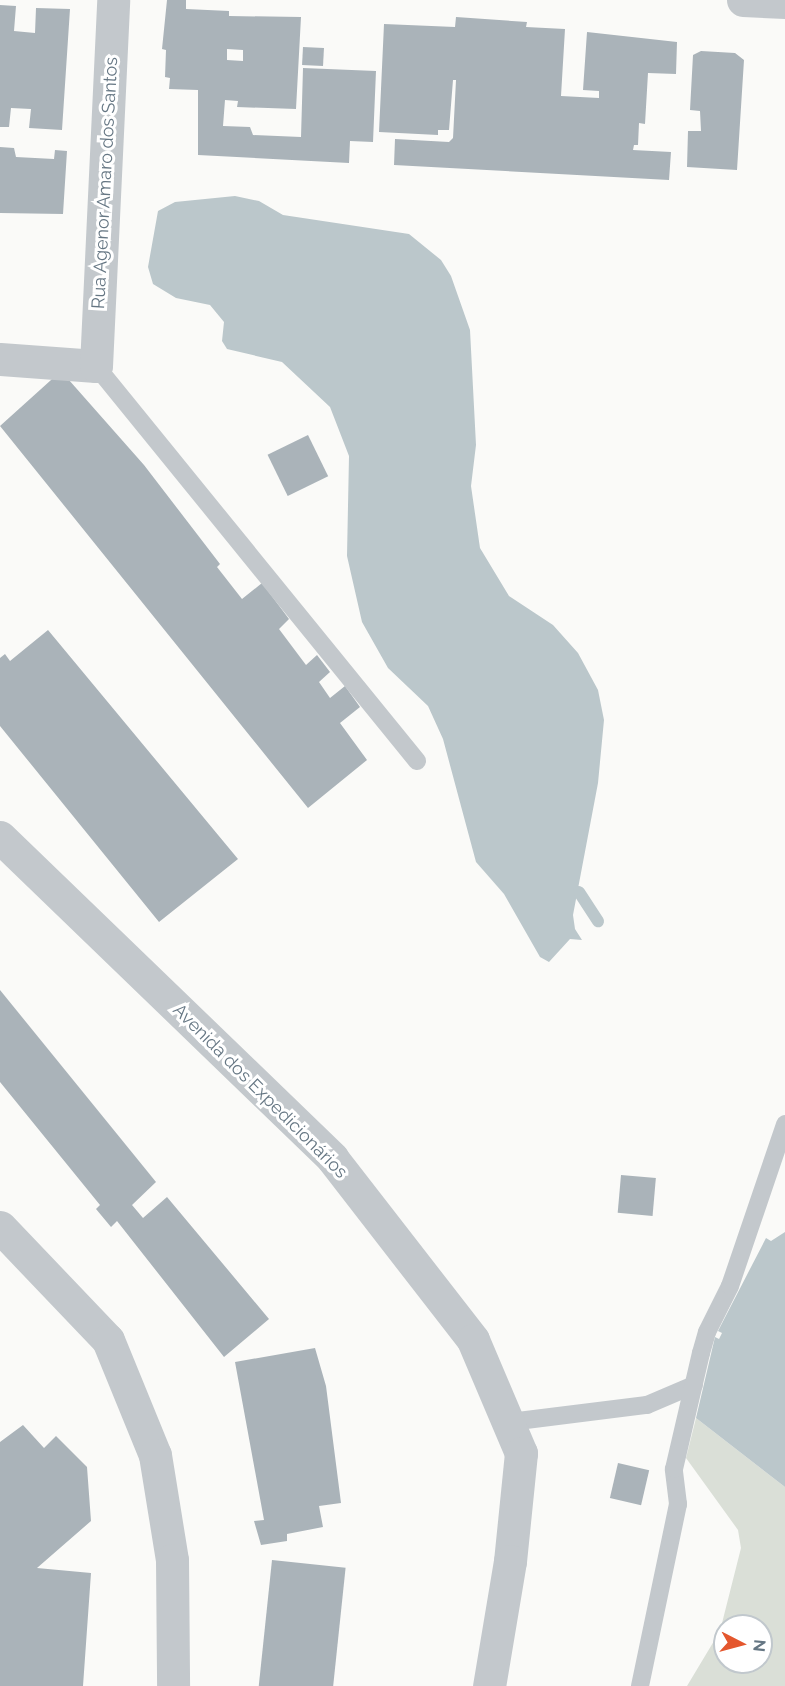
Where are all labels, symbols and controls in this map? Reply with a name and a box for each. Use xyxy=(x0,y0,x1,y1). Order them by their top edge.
street label: Rua Agenor Amaro dos Santos xyxy=(88,56,122,310)
street label: Avenida dos Expedicionários xyxy=(168,999,352,1183)
north arrow xyxy=(713,1614,773,1674)
text: N xyxy=(749,1639,769,1653)

